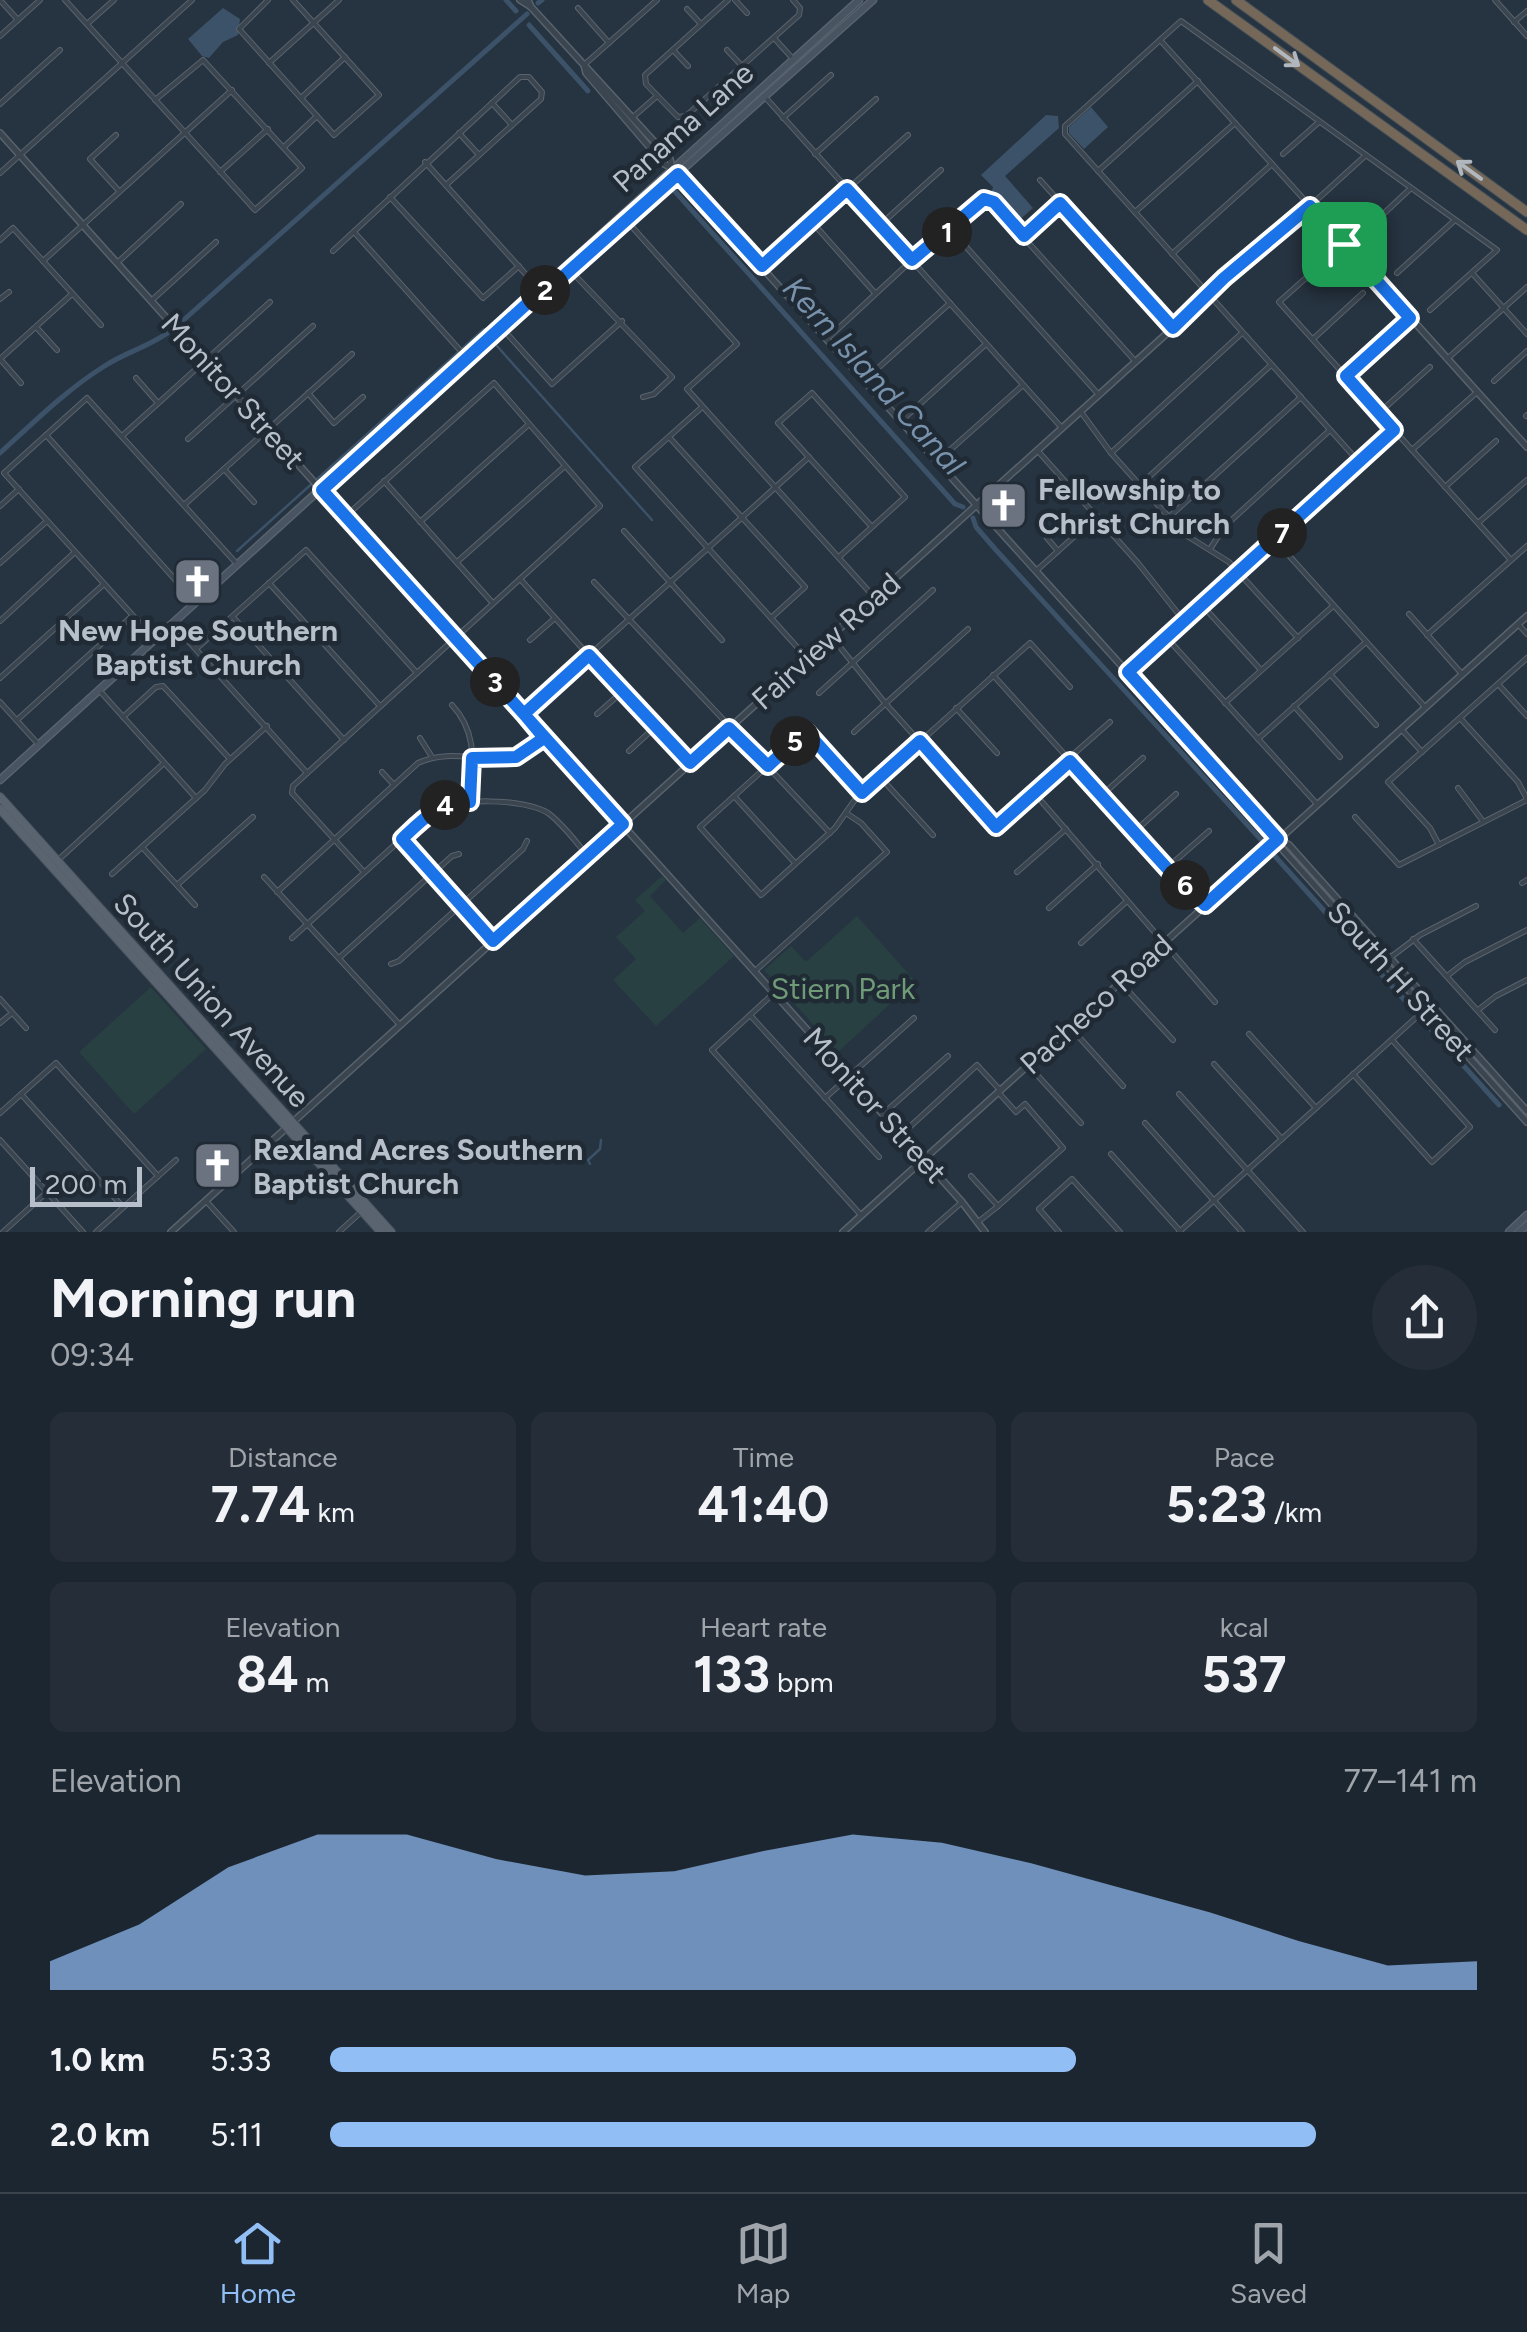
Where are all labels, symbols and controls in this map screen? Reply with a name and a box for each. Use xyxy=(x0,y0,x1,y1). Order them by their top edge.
one-way arrow xyxy=(1273,46,1300,67)
street label: Panama Lane xyxy=(605,54,761,200)
one-way arrow xyxy=(1456,160,1483,181)
pin xyxy=(1302,202,1387,287)
pin: 1 xyxy=(922,207,972,257)
text: 1 xyxy=(941,215,953,249)
icon: arrive xyxy=(1317,217,1372,272)
pin: 2 xyxy=(520,265,570,315)
water label: Kern Island Canal xyxy=(775,269,973,483)
text: 2 xyxy=(537,273,553,307)
street label: Monitor Street xyxy=(153,306,313,476)
place label: Fellowship to Christ Church xyxy=(1038,471,1230,542)
church icon: Fellowship to Christ Church xyxy=(977,480,1029,532)
pin: 7 xyxy=(1257,508,1307,558)
text: 7 xyxy=(1274,516,1290,550)
church icon: New Hope Southern Baptist Church xyxy=(172,555,224,607)
street label: Fairview Road xyxy=(744,565,908,717)
place label: New Hope Southern Baptist Church xyxy=(58,612,338,683)
pin: 3 xyxy=(470,657,520,707)
text: 3 xyxy=(487,665,503,699)
pin: 5 xyxy=(770,716,820,766)
text: 5 xyxy=(787,724,803,758)
pin: 4 xyxy=(420,780,470,830)
text: 4 xyxy=(436,788,454,822)
pin: 6 xyxy=(1160,860,1210,910)
text: 6 xyxy=(1177,868,1193,902)
street label: South Union Avenue xyxy=(106,885,318,1115)
street label: South H Street xyxy=(1320,894,1482,1068)
street label: Pacheco Road xyxy=(1012,926,1180,1082)
park label: Stiern Park xyxy=(771,970,916,1007)
street label: Monitor Street xyxy=(795,1020,955,1190)
place label: Rexland Acres Southern Baptist Church xyxy=(253,1131,583,1202)
church icon: Rexland Acres Southern Baptist Church xyxy=(192,1140,244,1192)
scale bar xyxy=(30,1162,142,1206)
text: 200 m xyxy=(45,1167,127,1201)
text: Morning run xyxy=(50,1265,356,1331)
button: share xyxy=(1372,1265,1477,1370)
text: 09:34 xyxy=(50,1336,134,1374)
text: Distance xyxy=(228,1440,338,1474)
text: Time xyxy=(733,1440,794,1474)
text: Pace xyxy=(1214,1440,1274,1474)
text: 7.74 xyxy=(211,1474,310,1535)
text: 41:40 xyxy=(698,1474,829,1535)
text: 5:23 xyxy=(1166,1474,1267,1535)
text: km xyxy=(310,1495,355,1529)
text: /km xyxy=(1267,1495,1322,1529)
text: Elevation xyxy=(225,1610,340,1644)
text: Heart rate xyxy=(700,1610,827,1644)
text: kcal xyxy=(1220,1610,1269,1644)
text: 84 xyxy=(236,1644,299,1705)
text: 133 xyxy=(693,1644,770,1705)
text: 537 xyxy=(1202,1644,1286,1705)
text: m xyxy=(299,1665,329,1699)
text: bpm xyxy=(770,1665,834,1699)
text: Elevation xyxy=(50,1762,182,1800)
text: 77–141 m xyxy=(1344,1762,1477,1800)
text: 1.0 km xyxy=(50,2041,145,2079)
text: 5:33 xyxy=(210,2041,271,2079)
text: 2.0 km xyxy=(50,2116,150,2154)
text: 5:11 xyxy=(210,2116,263,2154)
tab: Home xyxy=(220,2216,296,2310)
tab: Map xyxy=(736,2216,791,2310)
tab: Saved xyxy=(1230,2216,1307,2310)

